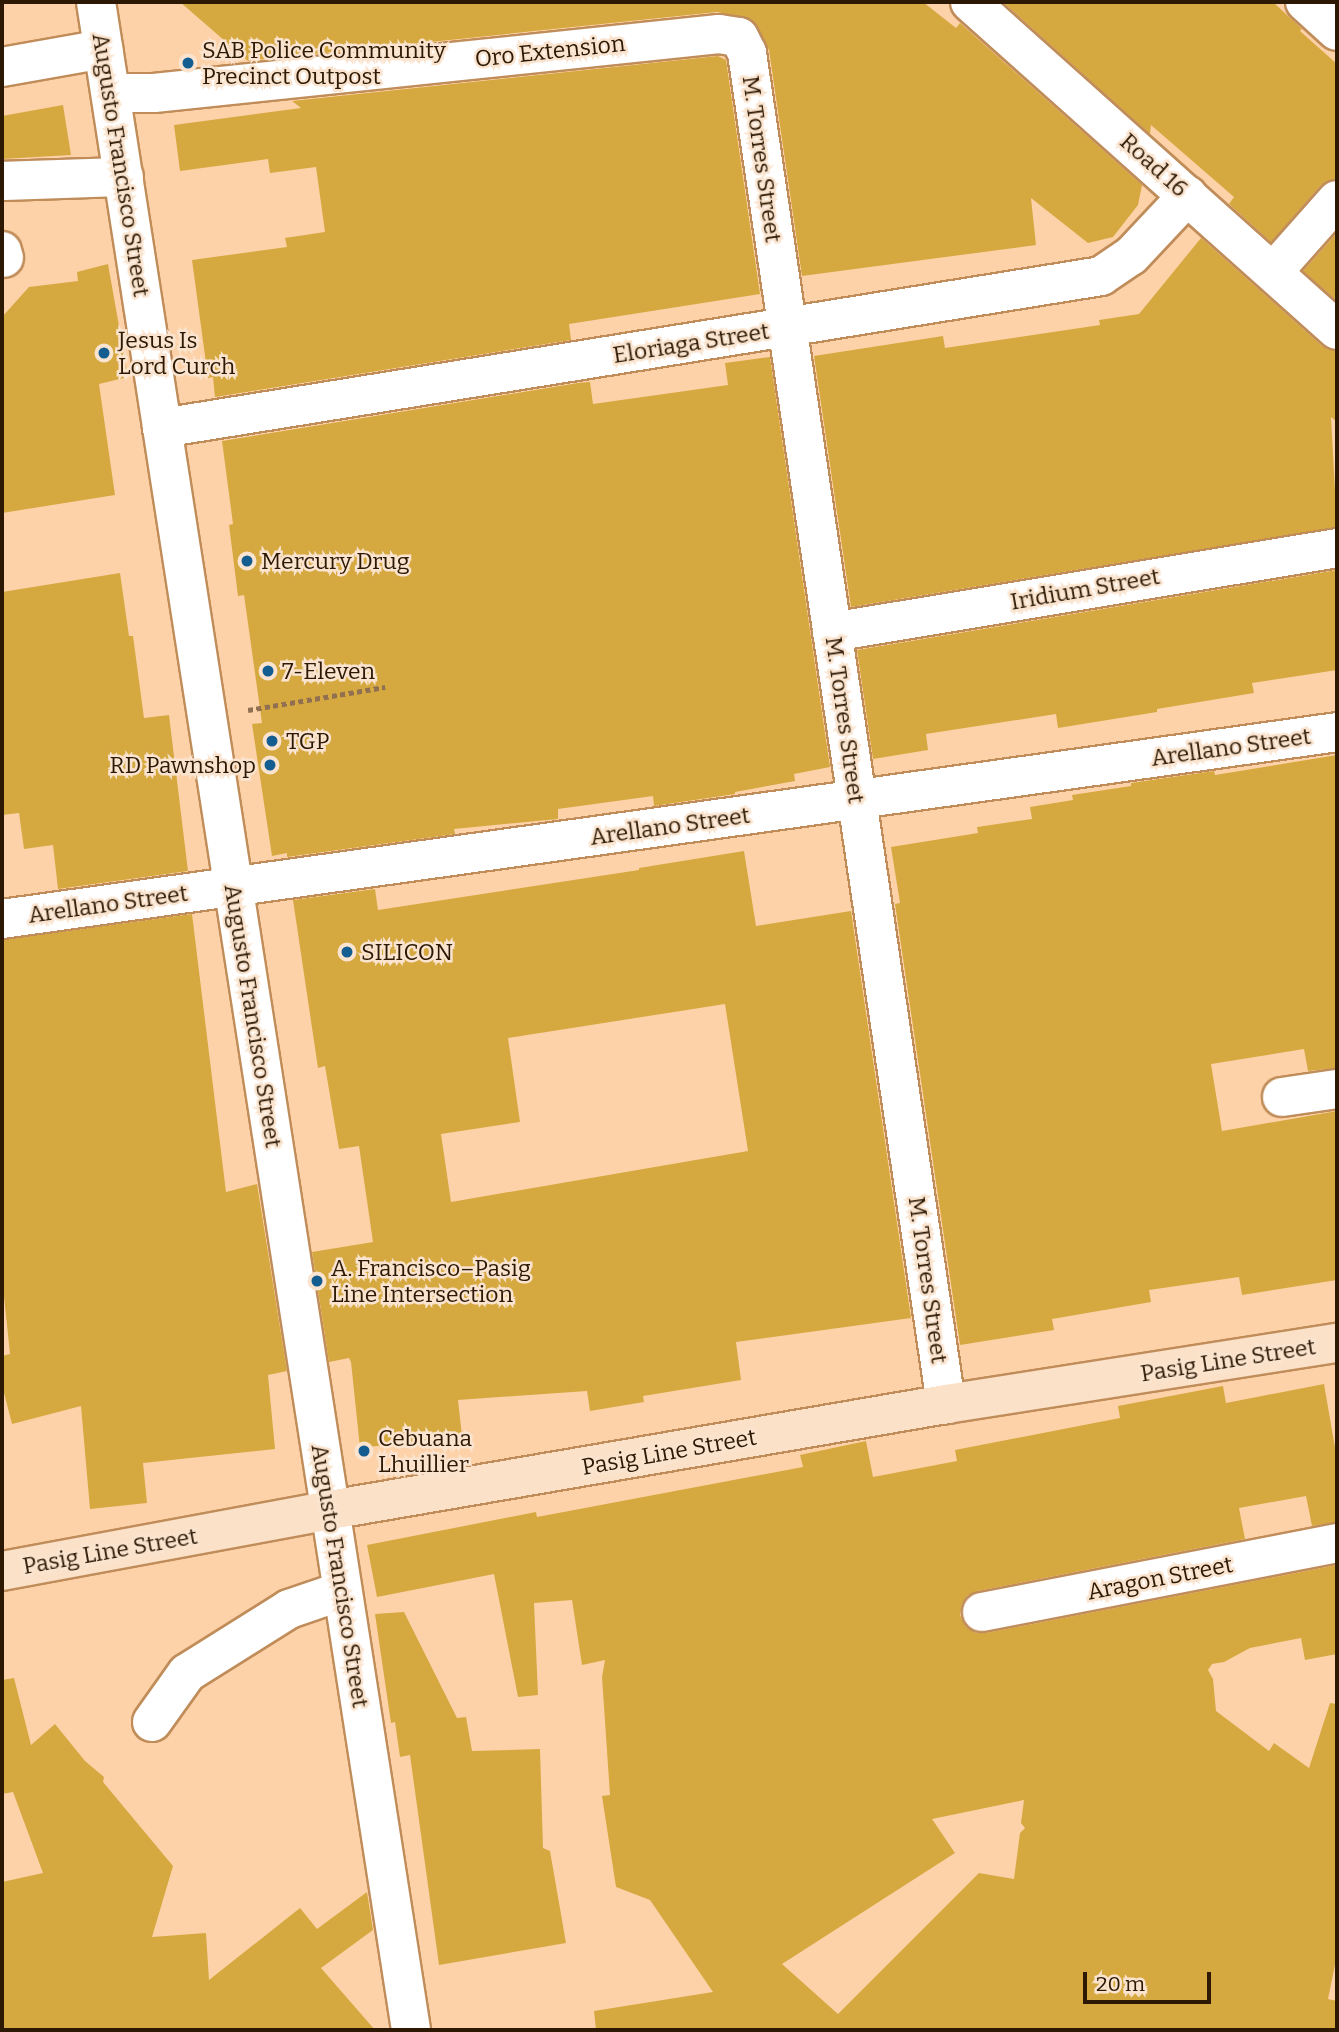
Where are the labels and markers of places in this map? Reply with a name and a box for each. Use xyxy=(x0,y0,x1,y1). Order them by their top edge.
place label: SAB Police Community Precinct Outpost xyxy=(202,36,446,90)
marker: SAB Police Community Precinct Outpost xyxy=(180,55,196,71)
place label: Jesus Is Lord Curch xyxy=(118,326,235,380)
marker: Jesus Is Lord Curch xyxy=(96,345,112,361)
place label: Mercury Drug xyxy=(261,547,410,575)
marker: Mercury Drug xyxy=(239,553,255,569)
place label: 7-Eleven xyxy=(282,657,375,685)
marker: 7-Eleven xyxy=(260,663,276,679)
place label: TGP xyxy=(286,727,329,755)
marker: TGP xyxy=(264,733,280,749)
place label: RD Pawnshop xyxy=(110,751,256,779)
marker: RD Pawnshop xyxy=(262,757,278,773)
place label: SILICON xyxy=(361,938,453,966)
marker: SILICON xyxy=(339,944,355,960)
place label: A. Francisco–Pasig Line Intersection xyxy=(331,1254,531,1308)
marker: A. Francisco–Pasig Line Intersection xyxy=(309,1273,325,1289)
place label: Cebuana Lhuillier xyxy=(378,1424,472,1478)
marker: Cebuana Lhuillier xyxy=(356,1443,372,1459)

